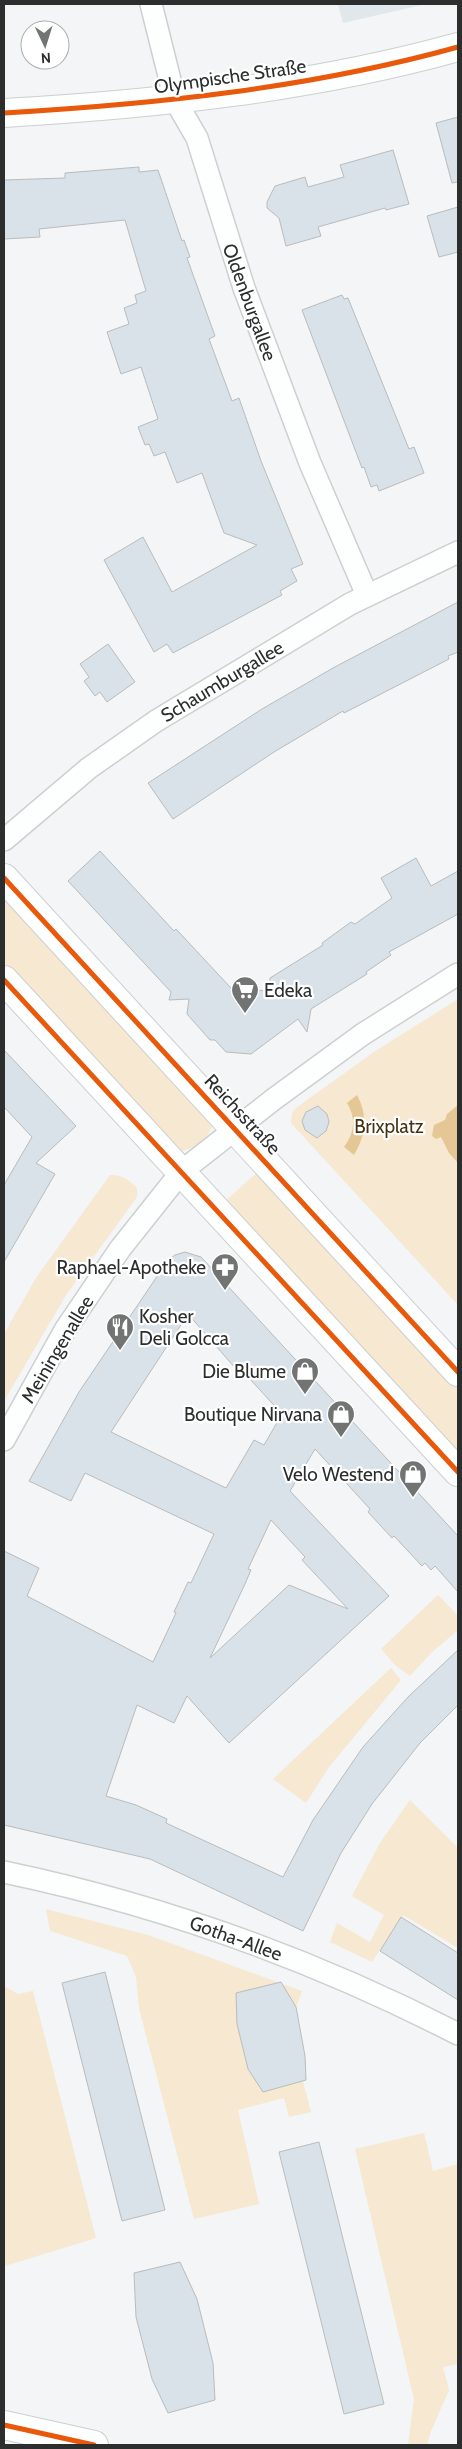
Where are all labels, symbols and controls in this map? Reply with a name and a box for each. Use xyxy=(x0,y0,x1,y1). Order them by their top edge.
north arrow xyxy=(20,20,70,70)
text: N xyxy=(40,49,51,67)
street label: Olympische Straße xyxy=(153,54,308,99)
street label: Oldenburgallee xyxy=(218,240,281,364)
street label: Schaumburgallee xyxy=(157,636,288,727)
supermarket icon: Edeka xyxy=(230,975,260,1014)
place label: Edeka xyxy=(264,979,312,1002)
street label: Reichsstraße xyxy=(200,1069,286,1159)
park label: Brixplatz xyxy=(354,1115,424,1138)
pharmacy icon: Raphael-Apotheke xyxy=(210,1252,240,1291)
place label: Raphael-Apotheke xyxy=(56,1256,206,1279)
street label: Meiningenallee xyxy=(16,1291,99,1407)
place label: Kosher Deli Golcca xyxy=(139,1305,229,1350)
restaurant icon: Kosher Deli Golcca xyxy=(105,1312,135,1351)
shop icon: Die Blume xyxy=(290,1356,320,1395)
place label: Die Blume xyxy=(202,1360,286,1383)
shop icon: Boutique Nirvana xyxy=(326,1399,356,1438)
place label: Boutique Nirvana xyxy=(184,1403,322,1426)
shop icon: Velo Westend xyxy=(398,1459,428,1498)
place label: Velo Westend xyxy=(283,1463,394,1486)
street label: Gotha-Allee xyxy=(186,1911,285,1966)

